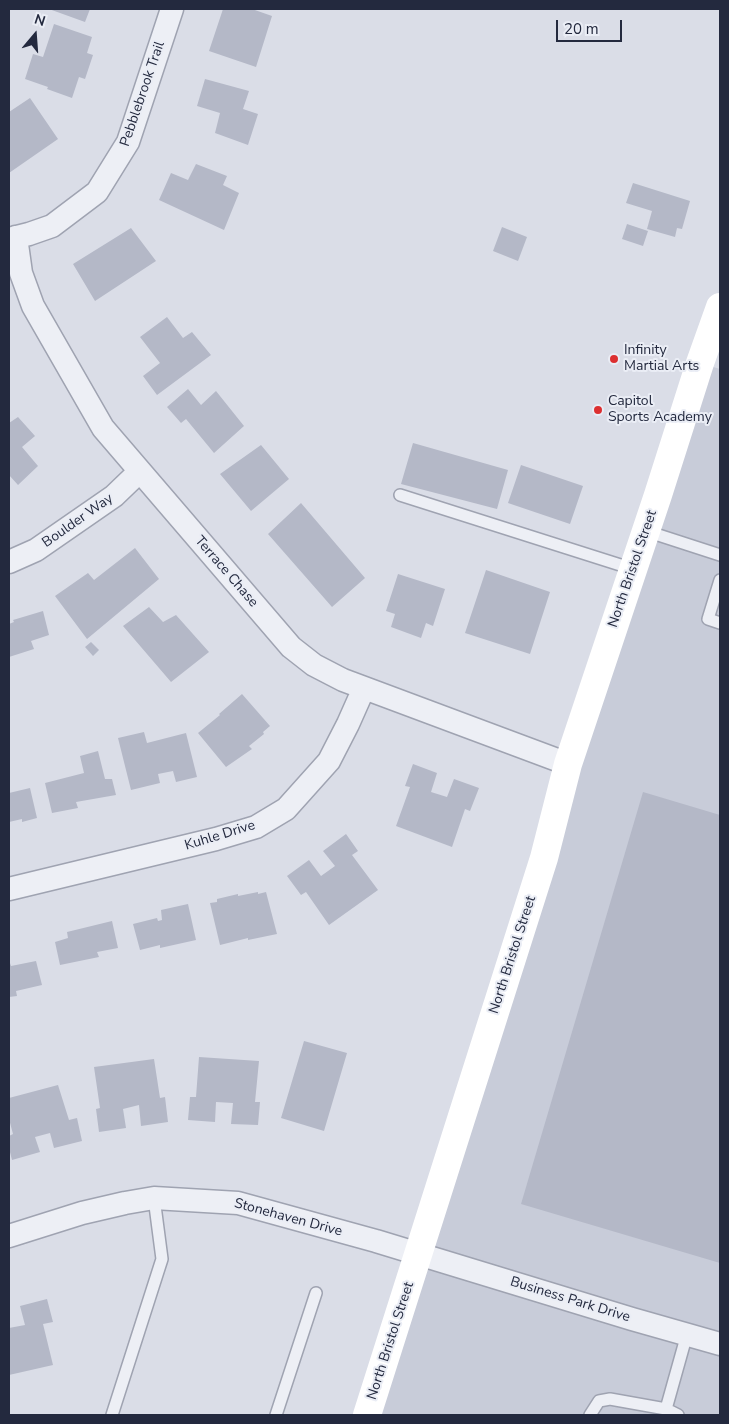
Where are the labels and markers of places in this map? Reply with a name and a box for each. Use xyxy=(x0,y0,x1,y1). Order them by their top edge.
place label: Infinity Martial Arts xyxy=(624,343,699,376)
marker: Infinity Martial Arts xyxy=(608,353,620,365)
place label: Capitol Sports Academy xyxy=(608,394,712,427)
marker: Capitol Sports Academy xyxy=(592,404,604,416)

